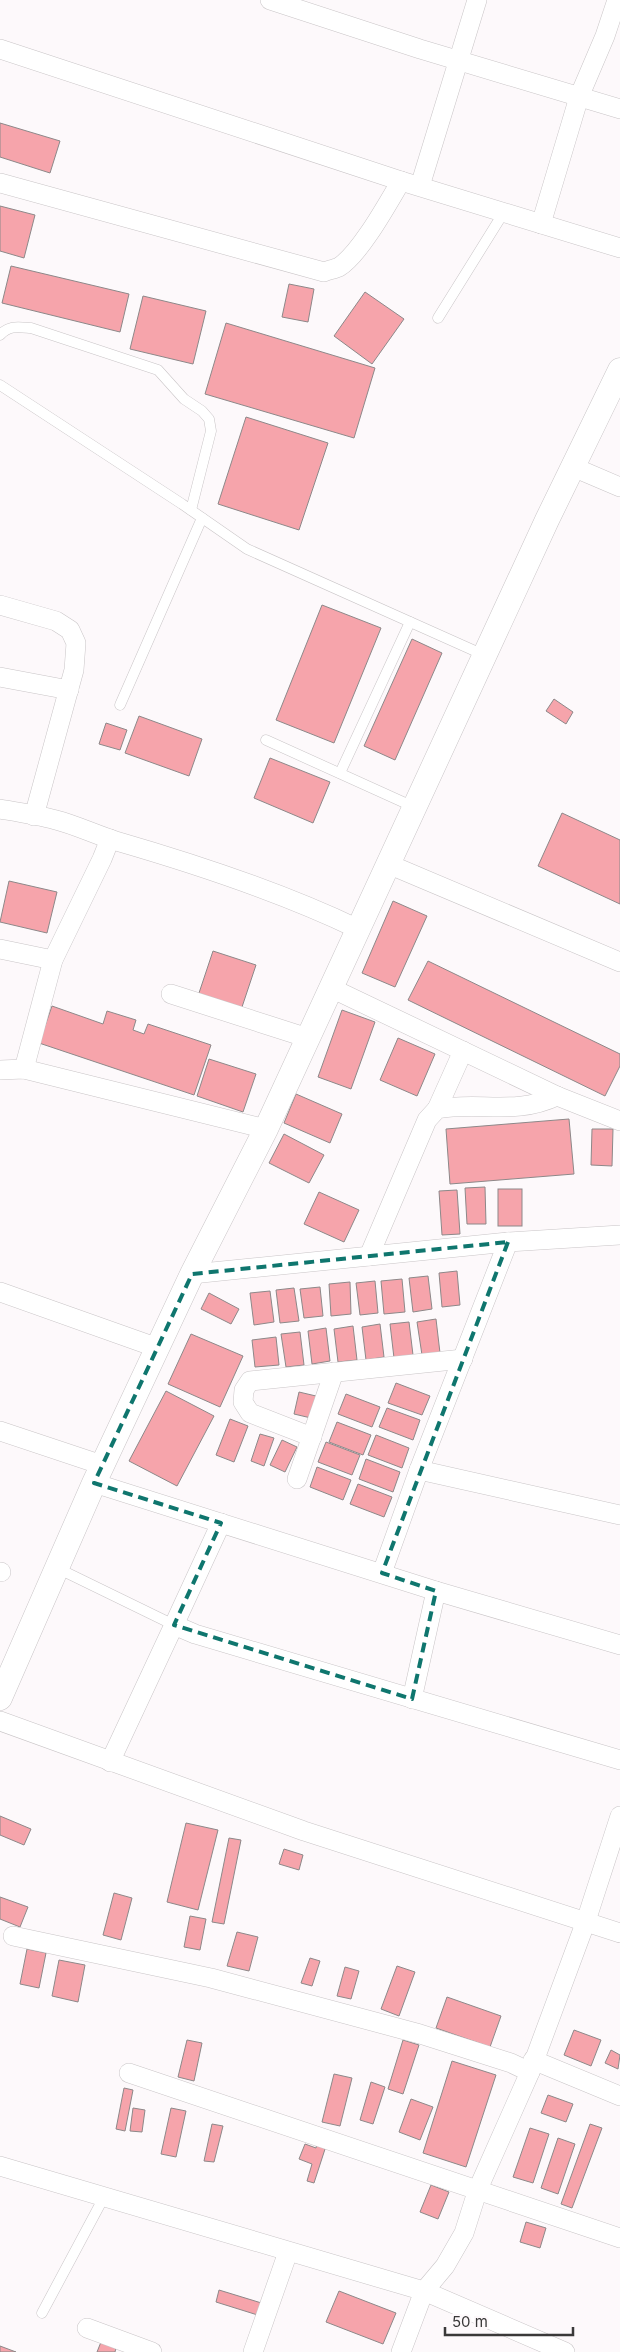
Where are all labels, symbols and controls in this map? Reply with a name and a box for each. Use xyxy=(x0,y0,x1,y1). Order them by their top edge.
scale bar xyxy=(445,2304,572,2336)
text: 50 m xyxy=(452,2312,488,2331)

